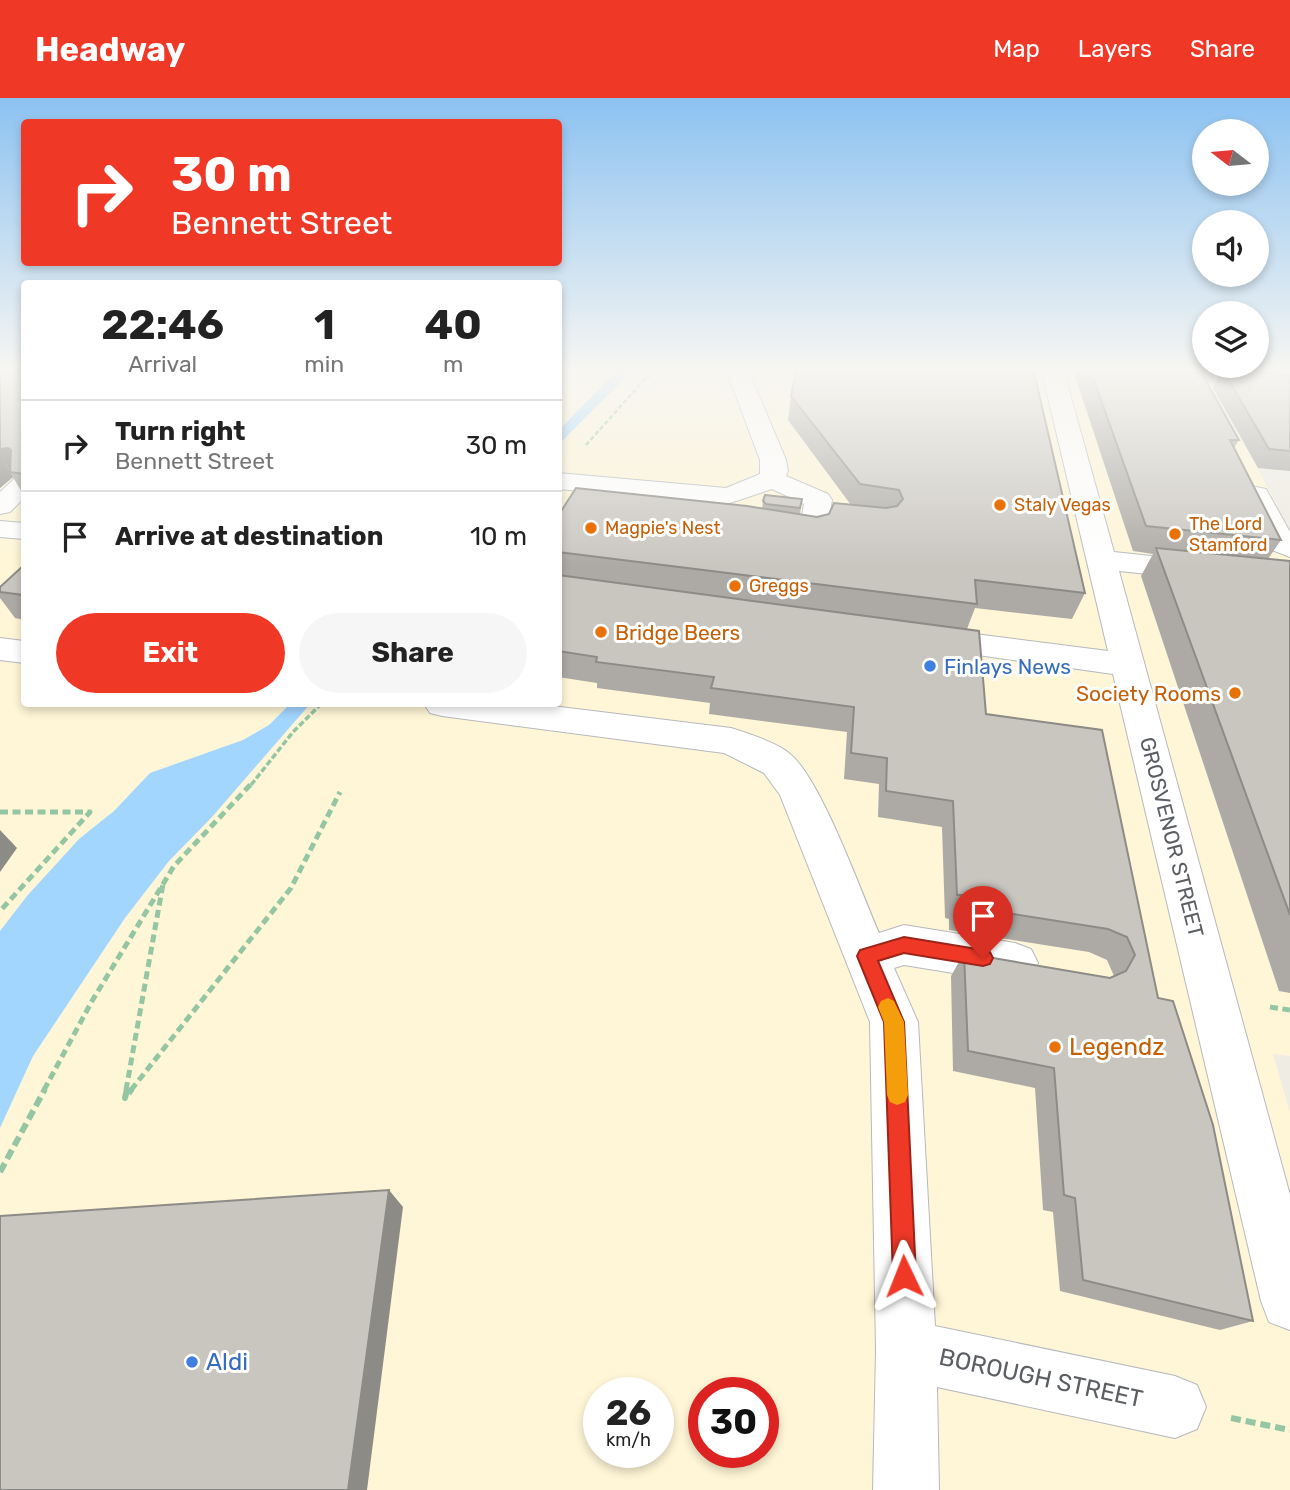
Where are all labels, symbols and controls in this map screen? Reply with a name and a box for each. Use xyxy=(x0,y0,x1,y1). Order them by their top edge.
text: Headway xyxy=(35,30,185,69)
text: Map xyxy=(993,35,1040,63)
text: Layers xyxy=(1078,35,1152,63)
text: Share xyxy=(1190,35,1255,63)
north arrow xyxy=(1192,119,1269,196)
map controls xyxy=(1192,119,1269,378)
text: 30 m xyxy=(171,145,292,203)
icon: right xyxy=(56,147,147,238)
text: Bennett Street xyxy=(171,204,392,242)
button: sound xyxy=(1192,210,1269,287)
text: 22:46 xyxy=(101,300,224,350)
text: 1 xyxy=(314,300,335,350)
text: 40 xyxy=(425,300,482,350)
button: layers xyxy=(1192,301,1269,378)
text: Arrival xyxy=(128,350,197,378)
text: min xyxy=(304,350,344,378)
text: m xyxy=(443,350,463,378)
text: Turn right xyxy=(115,416,245,447)
icon: right xyxy=(56,427,94,465)
text: 30 m xyxy=(465,430,527,461)
text: Bennett Street xyxy=(115,447,274,475)
place label: Staly Vegas xyxy=(1014,494,1111,516)
marker: Staly Vegas xyxy=(992,497,1008,513)
place label: The Lord Stamford xyxy=(1189,513,1267,556)
place label: Magpie's Nest xyxy=(605,517,721,539)
icon: arrive xyxy=(56,518,94,556)
marker: Magpie's Nest xyxy=(583,520,599,536)
text: Arrive at destination xyxy=(115,521,383,552)
text: 10 m xyxy=(470,521,527,552)
marker: The Lord Stamford xyxy=(1167,526,1183,542)
place label: Greggs xyxy=(749,575,809,597)
marker: Greggs xyxy=(727,578,743,594)
button: Exit xyxy=(56,613,285,693)
button: Share xyxy=(299,613,527,693)
place label: Bridge Beers xyxy=(615,620,740,645)
marker: Bridge Beers xyxy=(593,624,609,640)
place label: Finlays News xyxy=(944,654,1071,679)
marker: Finlays News xyxy=(922,658,938,674)
place label: Society Rooms xyxy=(1076,681,1221,706)
marker: Society Rooms xyxy=(1227,685,1243,701)
street label: GROSVENOR STREET xyxy=(1135,734,1209,940)
pin xyxy=(953,886,1013,958)
icon: arrive xyxy=(964,897,1002,935)
place label: Legendz xyxy=(1069,1033,1165,1061)
marker: Legendz xyxy=(1047,1039,1063,1055)
position arrow xyxy=(867,1239,941,1313)
street label: BOROUGH STREET xyxy=(936,1343,1146,1413)
place label: Aldi xyxy=(206,1348,248,1376)
marker: Aldi xyxy=(184,1354,200,1370)
speed limit sign: 30 xyxy=(688,1377,779,1468)
text: 26 xyxy=(606,1392,651,1434)
text: km/h xyxy=(606,1429,651,1451)

